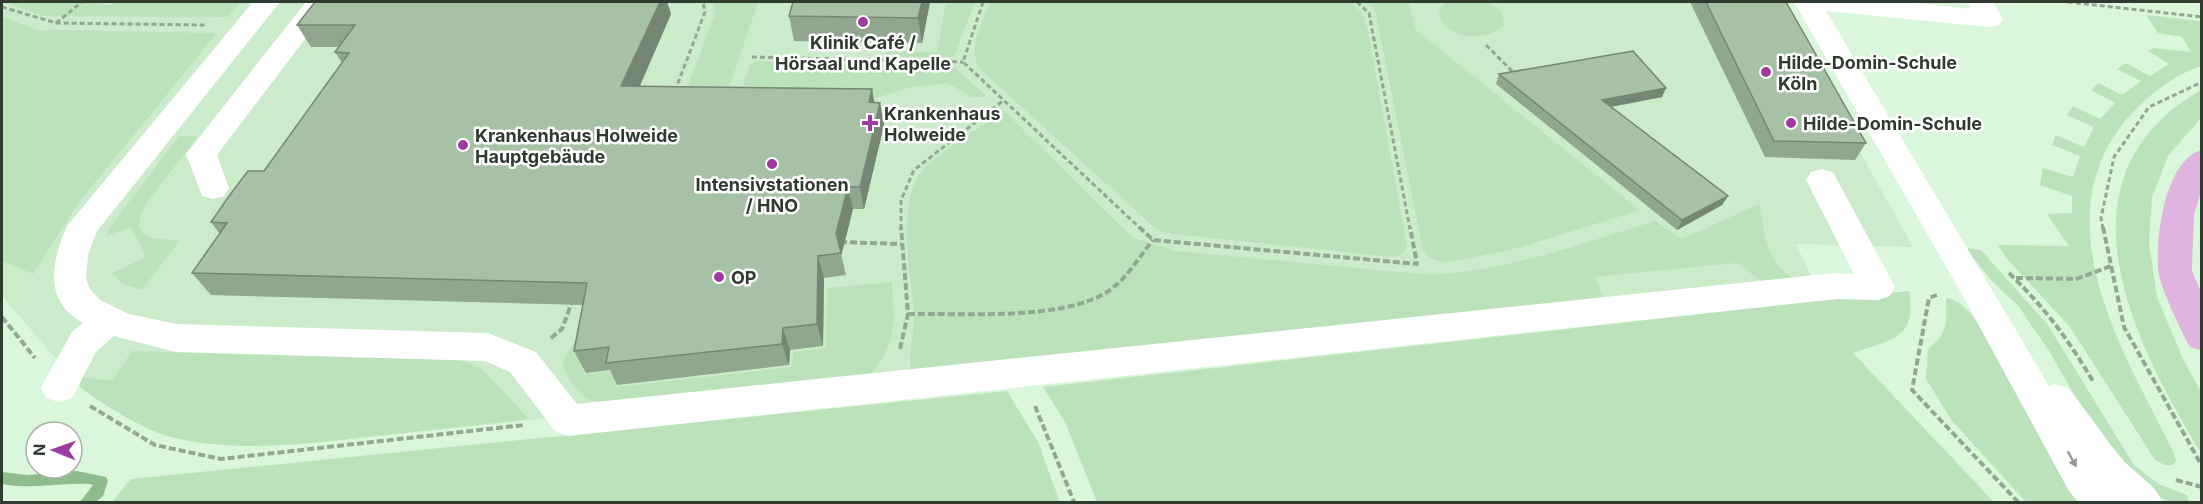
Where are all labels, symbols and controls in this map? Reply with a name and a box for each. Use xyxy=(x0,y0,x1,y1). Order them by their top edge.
marker: Klinik Café / Hörsaal und Kapelle xyxy=(856,15,870,29)
place label: Klinik Café / Hörsaal und Kapelle xyxy=(775,32,951,74)
place label: Hilde-Domin-Schule Köln xyxy=(1778,52,1957,94)
marker: Hilde-Domin-Schule Köln xyxy=(1759,65,1773,79)
place label: Krankenhaus Holweide xyxy=(884,103,1001,145)
place label: Hilde-Domin-Schule xyxy=(1803,113,1982,134)
marker: Krankenhaus Holweide xyxy=(861,114,879,132)
marker: Hilde-Domin-Schule xyxy=(1784,116,1798,130)
place label: Krankenhaus Holweide Hauptgebäude xyxy=(475,125,678,167)
marker: Krankenhaus Holweide Hauptgebäude xyxy=(456,138,470,152)
marker: Intensivstationen / HNO xyxy=(765,157,779,171)
place label: Intensivstationen / HNO xyxy=(695,174,849,216)
place label: OP xyxy=(731,267,757,288)
marker: OP xyxy=(712,270,726,284)
north arrow xyxy=(24,420,84,480)
text: N xyxy=(29,443,49,456)
one-way arrow xyxy=(2066,451,2077,467)

